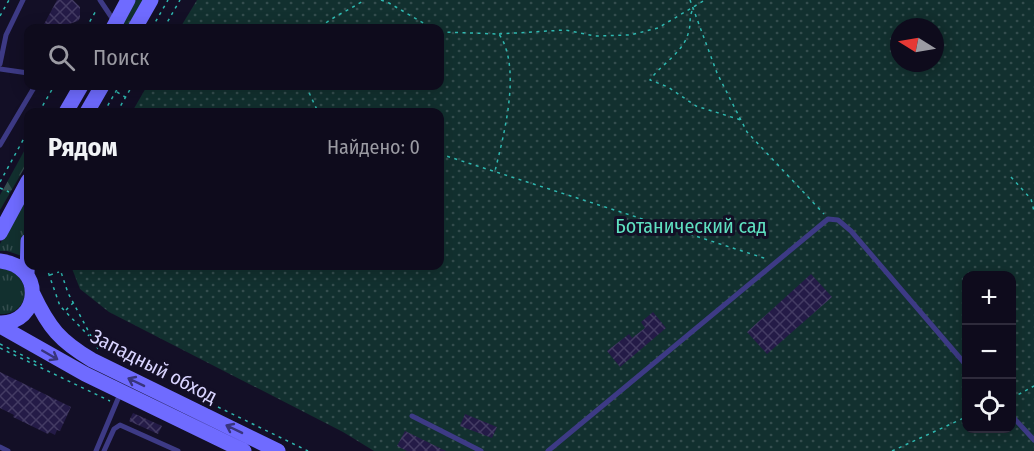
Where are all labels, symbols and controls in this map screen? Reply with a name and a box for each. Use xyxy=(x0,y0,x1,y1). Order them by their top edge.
north arrow xyxy=(890,18,944,72)
search box xyxy=(24,24,444,90)
icon: search xyxy=(45,41,78,74)
text: Поиск xyxy=(93,44,149,71)
text: Рядом xyxy=(48,132,117,163)
text: Найдено: 0 xyxy=(327,135,420,159)
park label: Ботанический сад xyxy=(615,214,767,238)
map controls xyxy=(962,271,1016,433)
button: + xyxy=(962,271,1016,325)
street label: Западный обход xyxy=(87,324,221,408)
button: − xyxy=(962,325,1016,379)
one-way arrow xyxy=(41,350,59,361)
one-way arrow xyxy=(128,375,146,387)
button: locate xyxy=(962,379,1016,433)
one-way arrow xyxy=(225,423,243,435)

